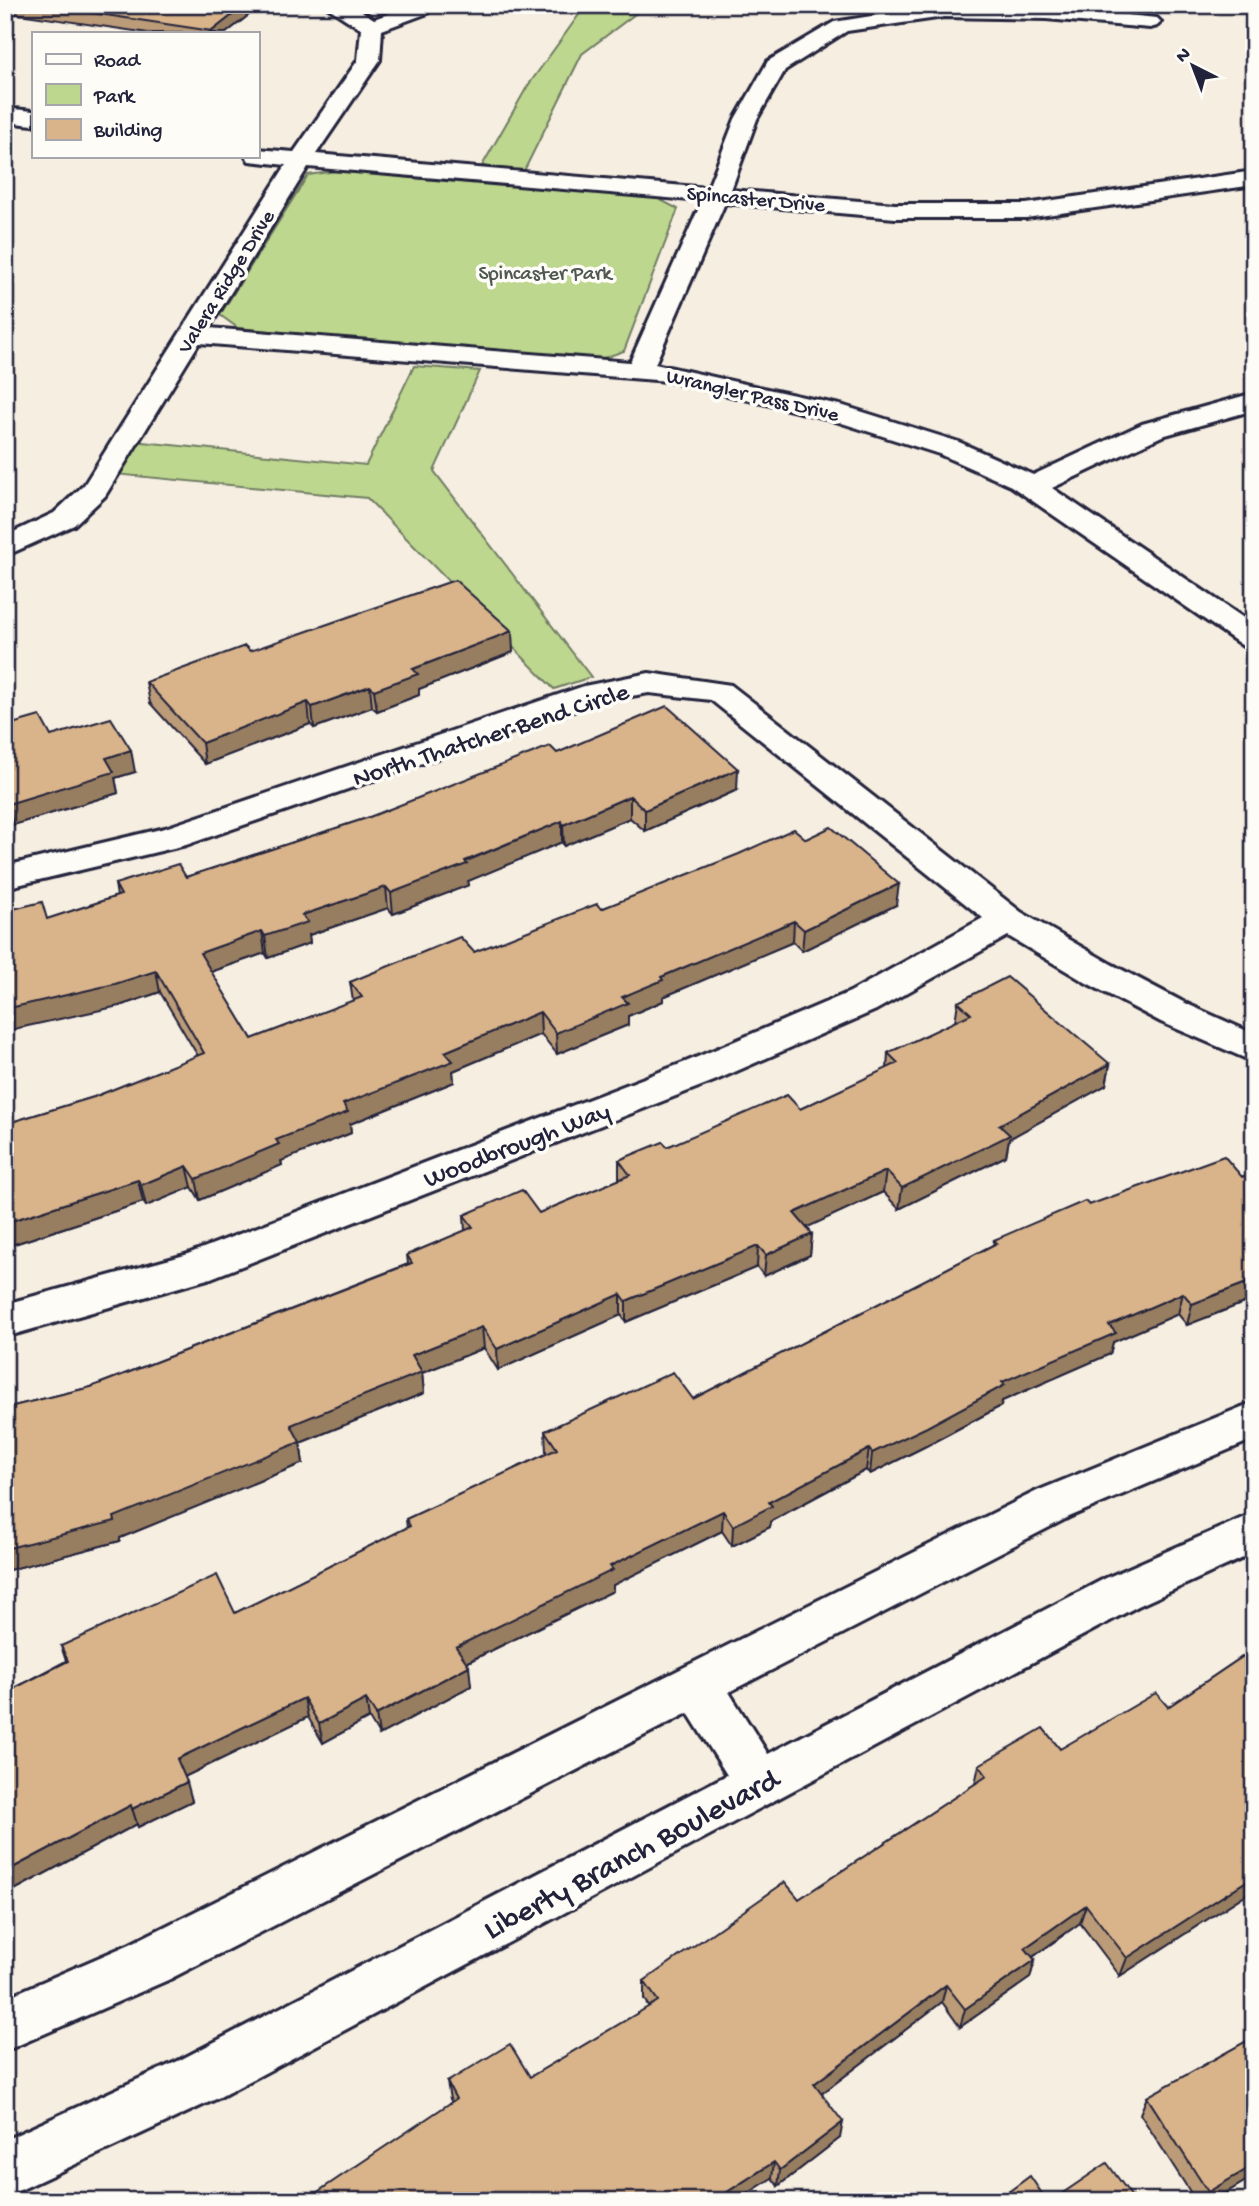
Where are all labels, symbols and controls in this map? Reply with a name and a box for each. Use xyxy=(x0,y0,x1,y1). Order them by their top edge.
legend xyxy=(32,32,259,158)
north arrow xyxy=(1158,32,1228,102)
text: N xyxy=(1172,43,1196,69)
text: Road xyxy=(94,50,142,75)
text: Park xyxy=(93,86,137,111)
text: Building xyxy=(93,120,163,145)
street label: Spincaster Drive xyxy=(686,183,827,220)
street label: Valera Ridge Drive xyxy=(173,206,283,360)
park label: Spincaster Park xyxy=(479,263,614,288)
street label: Wrangler Pass Drive xyxy=(664,365,842,430)
street label: North Thatcher Bend Circle xyxy=(349,678,634,797)
street label: Woodbrough Way xyxy=(420,1097,615,1197)
street label: Liberty Branch Boulevard xyxy=(478,1761,789,1951)

